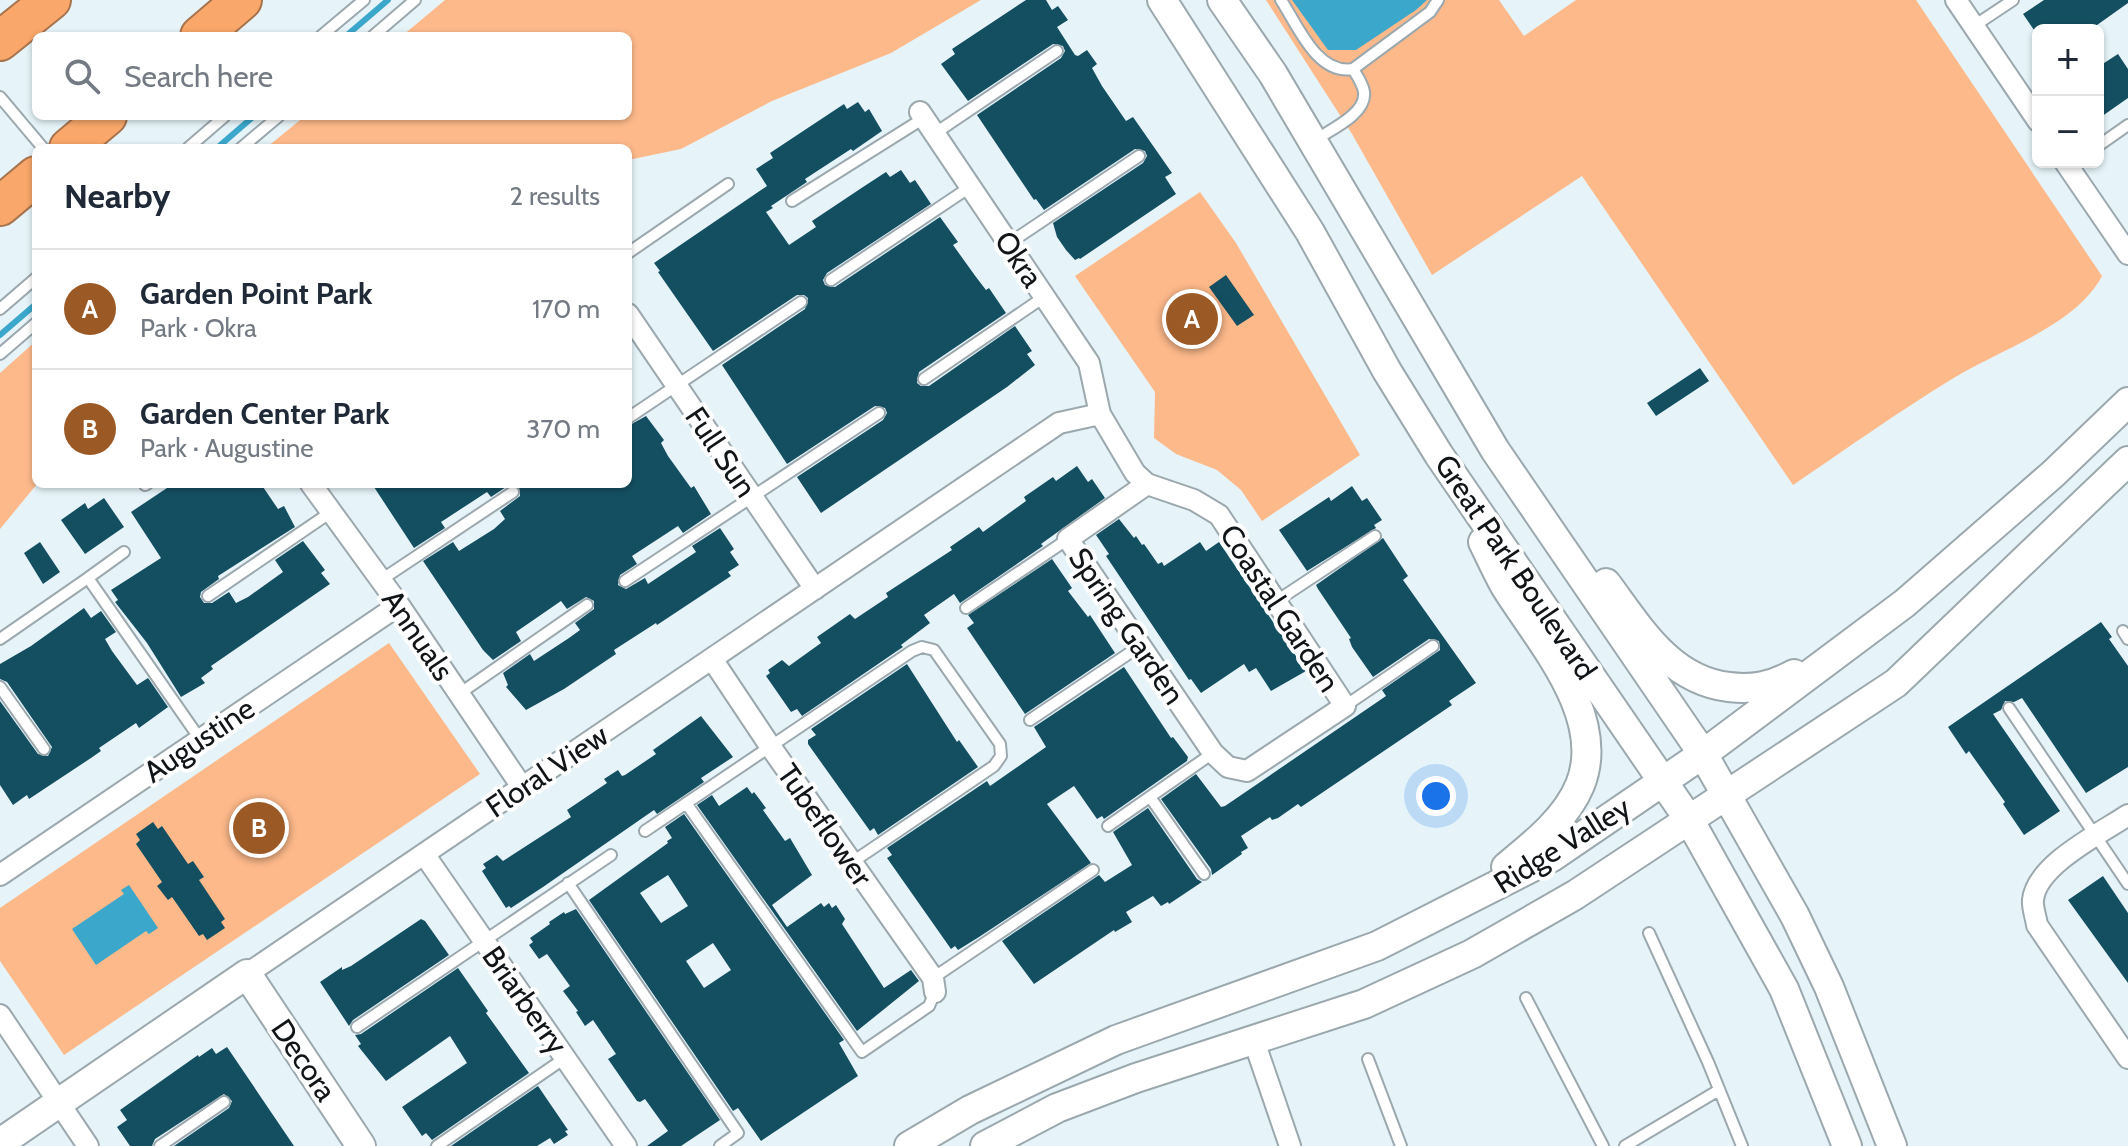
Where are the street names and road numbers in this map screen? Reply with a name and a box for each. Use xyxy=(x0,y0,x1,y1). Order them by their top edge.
street label: Okra xyxy=(987,224,1051,295)
street label: Full Sun xyxy=(677,400,765,504)
street label: Great Park Boulevard xyxy=(1427,448,1605,686)
street label: Coastal Garden xyxy=(1212,517,1348,699)
street label: Spring Garden xyxy=(1061,541,1193,711)
street label: Annuals xyxy=(374,583,462,687)
street label: Augustine xyxy=(137,690,261,790)
street label: Floral View xyxy=(479,716,615,825)
street label: Tubeflower xyxy=(769,757,881,894)
street label: Ridge Valley xyxy=(1487,789,1637,901)
street label: Briarberry xyxy=(474,939,576,1061)
street label: Decora xyxy=(263,1012,345,1108)

